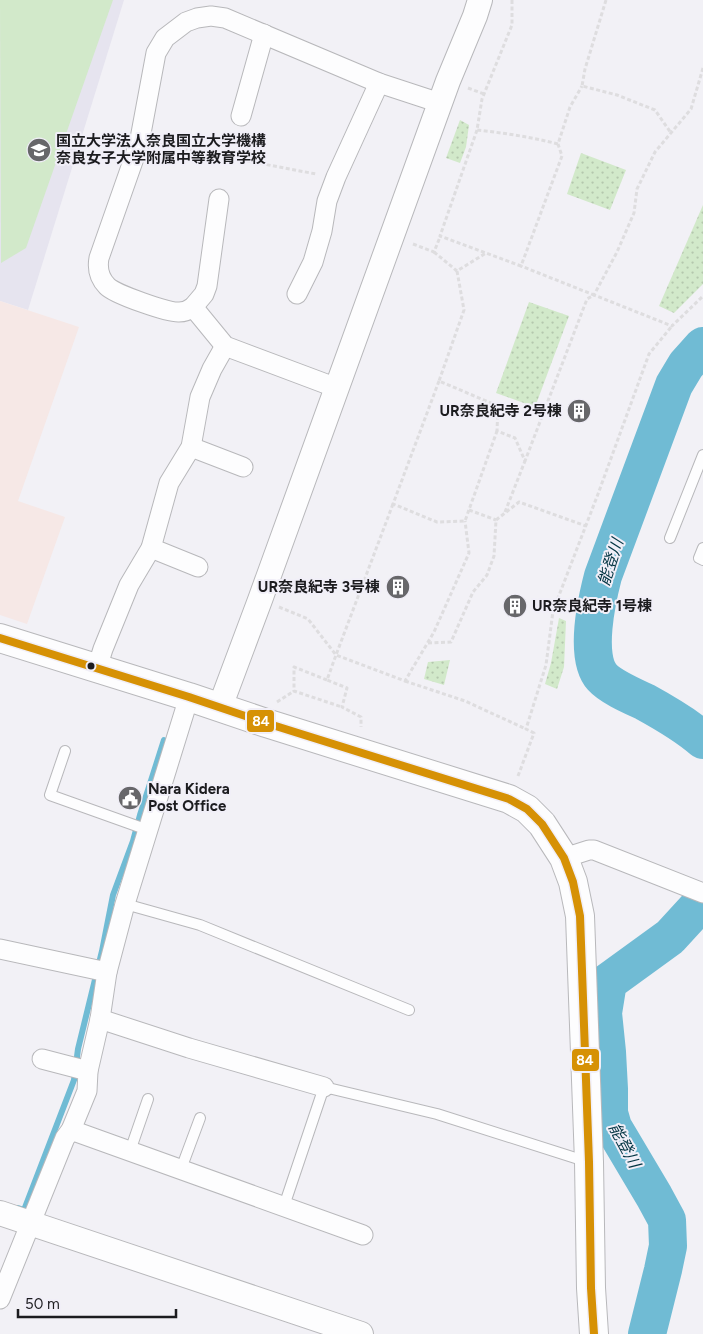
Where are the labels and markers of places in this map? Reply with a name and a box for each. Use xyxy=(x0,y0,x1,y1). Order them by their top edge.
place label: 国立大学法人奈良国立大学機構 奈良女子大学附属中等教育学校 xyxy=(56,132,266,167)
school or university icon: 国立大学法人奈良国立大学機構 奈良女子大学附属中等教育学校 xyxy=(26,137,52,163)
building icon: UR奈良紀寺 2号棟 xyxy=(566,398,592,424)
place label: UR奈良紀寺 2号棟 xyxy=(440,402,562,420)
building icon: UR奈良紀寺 3号棟 xyxy=(385,574,411,600)
place label: UR奈良紀寺 3号棟 xyxy=(258,578,380,596)
building icon: UR奈良紀寺 1号棟 xyxy=(502,593,528,619)
place label: UR奈良紀寺 1号棟 xyxy=(532,597,652,615)
unlabelled marker xyxy=(86,661,96,671)
place label: Nara Kidera Post Office xyxy=(148,780,230,815)
public building icon: Nara Kidera Post Office xyxy=(117,785,143,811)

